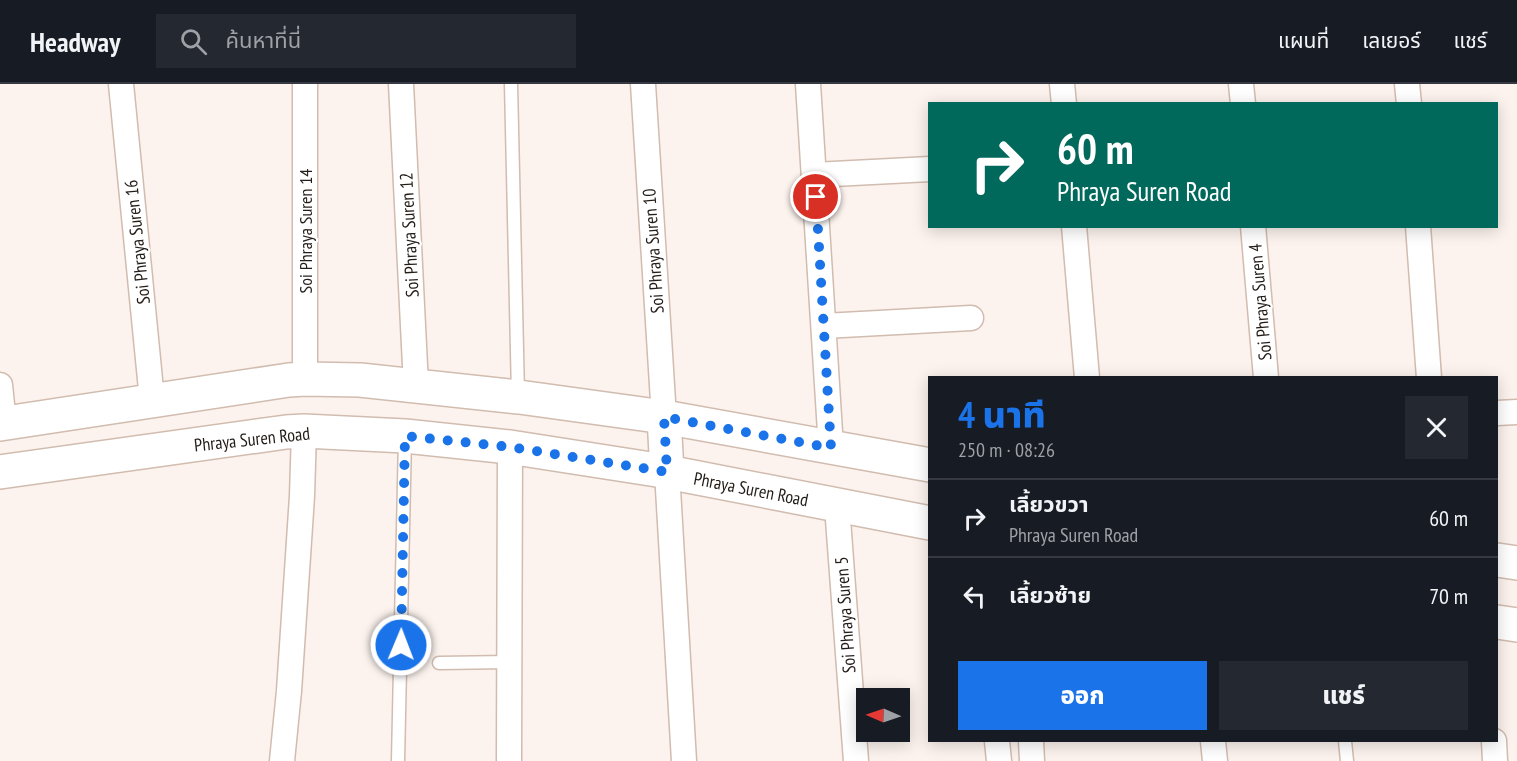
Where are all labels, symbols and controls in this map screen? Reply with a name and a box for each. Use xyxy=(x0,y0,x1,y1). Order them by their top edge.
search box xyxy=(156,14,576,68)
text: Headway xyxy=(30,23,120,60)
icon: search xyxy=(177,25,210,58)
text: ค้นหาที่นี่ xyxy=(225,26,301,54)
text: แผนที่ xyxy=(1278,27,1329,54)
text: เลเยอร์ xyxy=(1362,27,1421,54)
text: แชร์ xyxy=(1454,27,1487,54)
text: 60 m xyxy=(1057,121,1134,176)
icon: right xyxy=(958,126,1036,204)
street label: Soi Phraya Suren 14 xyxy=(294,169,317,293)
pin xyxy=(790,171,841,222)
street label: Soi Phraya Suren 12 xyxy=(394,172,424,298)
text: Phraya Suren Road xyxy=(1057,174,1231,208)
street label: Soi Phraya Suren 16 xyxy=(119,179,155,305)
icon: arrive xyxy=(799,180,832,213)
street label: Soi Phraya Suren 10 xyxy=(637,188,669,314)
street label: Soi Phraya Suren 4 xyxy=(1243,243,1277,361)
text: 4 นาที xyxy=(958,391,1046,438)
button: close xyxy=(1405,396,1468,459)
street label: Phraya Suren Road xyxy=(193,421,311,457)
text: 250 m · 08:26 xyxy=(958,437,1055,463)
street label: Phraya Suren Road xyxy=(692,467,810,511)
text: เลี้ยวขวา xyxy=(1009,490,1089,518)
icon: right xyxy=(958,502,991,535)
text: 60 m xyxy=(1429,504,1468,532)
text: Phraya Suren Road xyxy=(1009,522,1138,548)
street label: Soi Phraya Suren 5 xyxy=(829,556,861,674)
icon: left xyxy=(958,580,991,613)
text: เลี้ยวซ้าย xyxy=(1009,581,1091,609)
text: 70 m xyxy=(1429,582,1468,610)
position arrow xyxy=(369,613,433,677)
button: ออก xyxy=(958,661,1207,730)
button: แชร์ xyxy=(1219,661,1468,730)
north arrow xyxy=(856,688,910,742)
map controls xyxy=(856,688,910,742)

